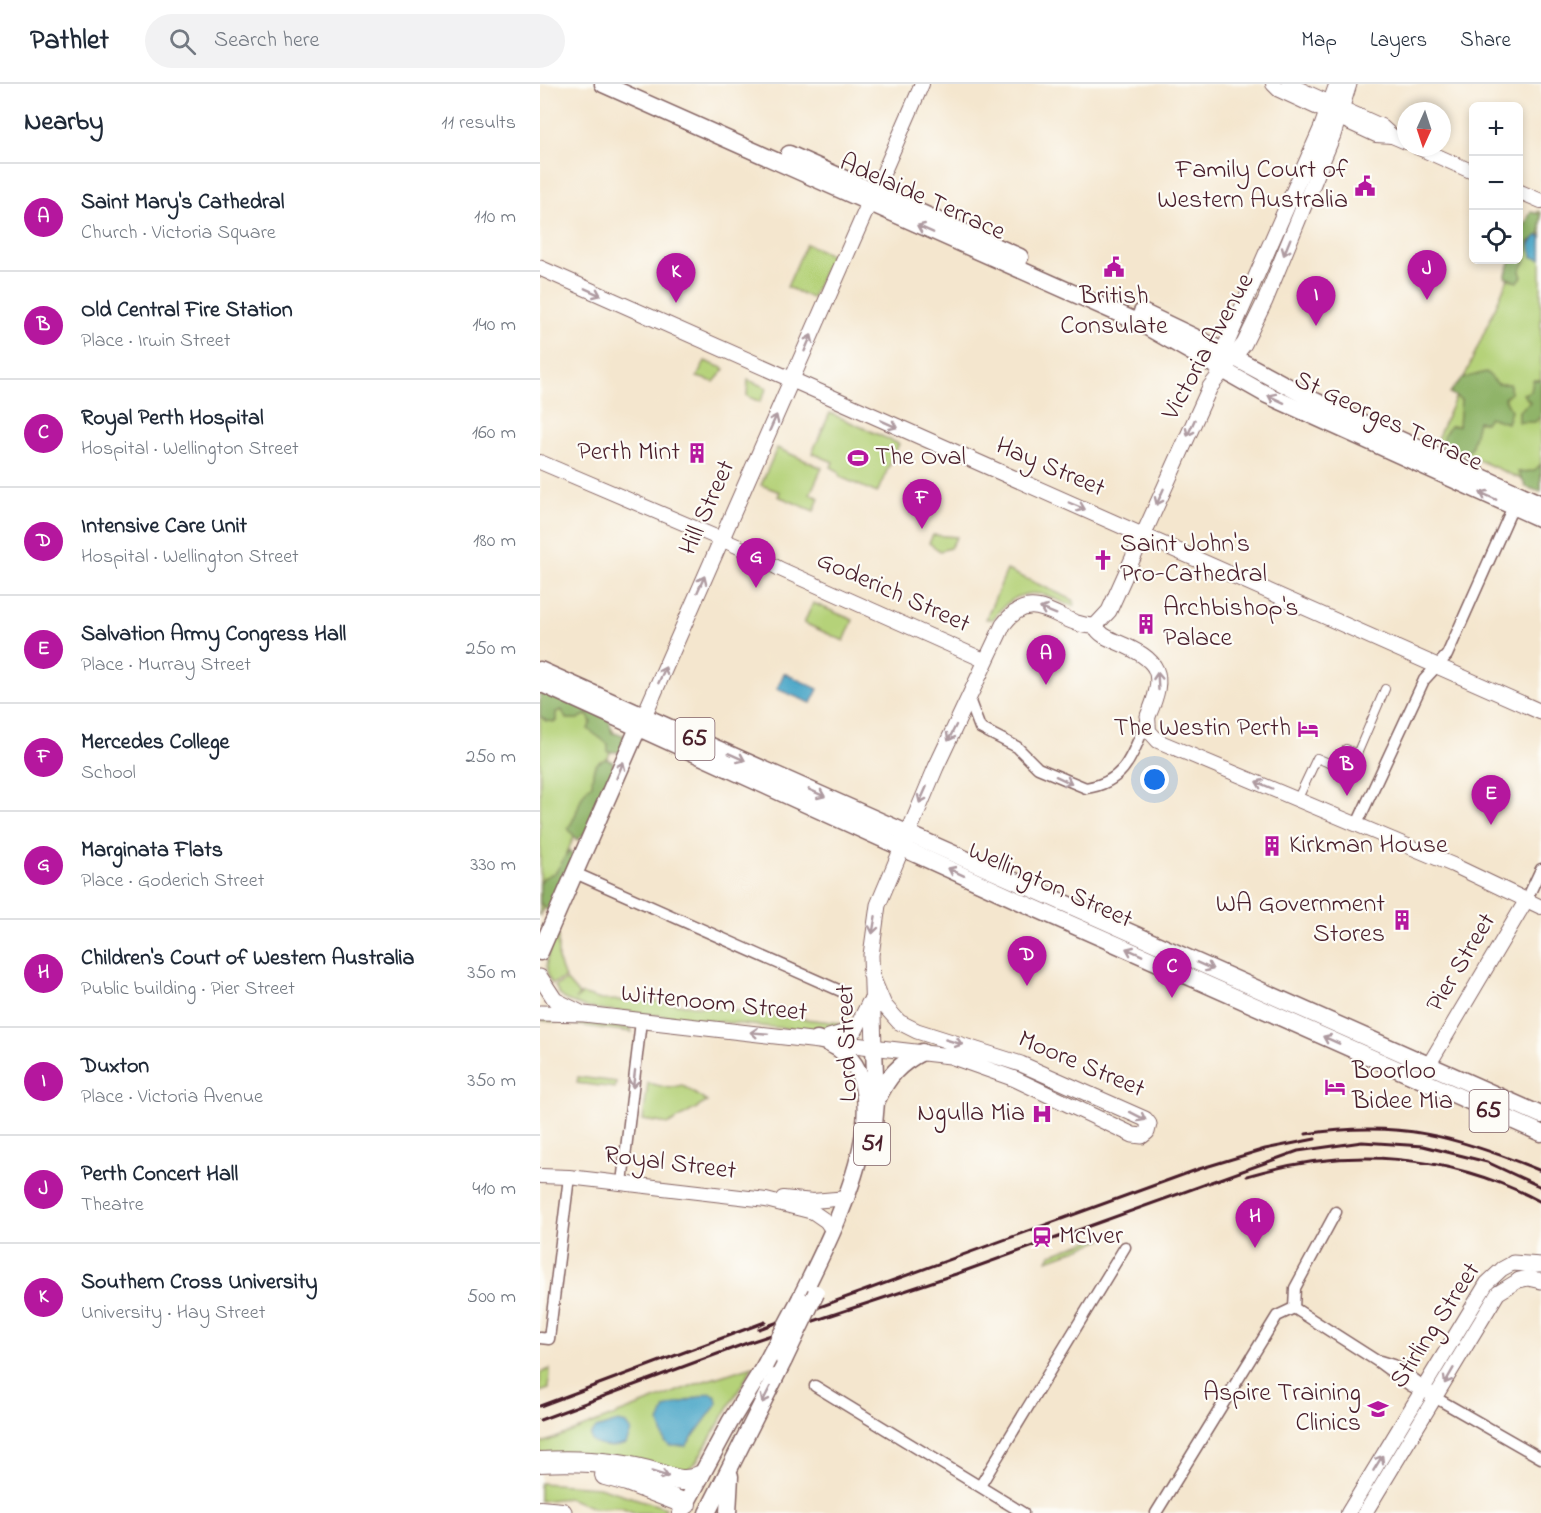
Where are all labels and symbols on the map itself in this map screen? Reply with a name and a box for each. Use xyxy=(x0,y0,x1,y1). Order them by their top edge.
north arrow xyxy=(1397,102,1451,156)
street label: Adelaide Terrace xyxy=(833,144,1011,252)
place label: Family Court of Western Australia xyxy=(1157,152,1349,220)
public building icon: Family Court of Western Australia xyxy=(1353,174,1377,198)
one-way arrow xyxy=(916,222,934,234)
one-way arrow xyxy=(1281,238,1292,256)
pin: J xyxy=(1408,250,1446,300)
pin: K xyxy=(656,254,696,303)
public building icon: British Consulate xyxy=(1102,255,1126,279)
street label: Victoria Avenue xyxy=(1152,266,1265,428)
pin: I xyxy=(1296,276,1336,326)
place label: British Consulate xyxy=(1060,278,1168,346)
one-way arrow xyxy=(584,286,602,298)
one-way arrow xyxy=(803,334,814,353)
street label: St Georges Terrace xyxy=(1287,362,1489,483)
one-way arrow xyxy=(1268,393,1286,404)
one-way arrow xyxy=(768,415,780,433)
one-way arrow xyxy=(880,419,898,430)
one-way arrow xyxy=(1184,419,1196,437)
street label: Hay Street xyxy=(989,428,1111,508)
place label: Perth Mint xyxy=(577,434,680,472)
place label: The Oval xyxy=(875,439,966,477)
building icon: Perth Mint xyxy=(685,441,709,465)
sports icon: The Oval xyxy=(846,446,870,470)
street label: Hill Street xyxy=(670,454,746,562)
pin: F xyxy=(902,480,941,529)
one-way arrow xyxy=(1154,487,1165,505)
one-way arrow xyxy=(1479,489,1497,501)
one-way arrow xyxy=(1068,501,1086,512)
place label: Saint John's Pro-Cathedral xyxy=(1120,526,1267,594)
pin: G xyxy=(736,538,776,588)
street label: Goderich Street xyxy=(810,542,976,644)
church icon: Saint John's Pro-Cathedral xyxy=(1091,548,1115,572)
one-way arrow xyxy=(696,576,708,594)
place label: Archbishop's Palace xyxy=(1163,590,1299,658)
one-way arrow xyxy=(1039,605,1058,616)
building icon: Archbishop's Palace xyxy=(1134,612,1158,636)
pin: A xyxy=(1026,636,1066,685)
one-way arrow xyxy=(657,666,668,684)
one-way arrow xyxy=(1152,672,1163,691)
place label: The Westin Perth xyxy=(1114,710,1291,748)
hotel icon: The Westin Perth xyxy=(1296,717,1320,741)
road number: 65 xyxy=(676,718,714,760)
one-way arrow xyxy=(946,724,958,742)
pin: B xyxy=(1328,746,1366,796)
one-way arrow xyxy=(727,752,745,764)
one-way arrow xyxy=(615,761,626,780)
your location xyxy=(1140,765,1169,794)
one-way arrow xyxy=(1054,775,1072,787)
pin: E xyxy=(1472,776,1510,825)
one-way arrow xyxy=(1255,779,1274,790)
one-way arrow xyxy=(917,785,929,803)
one-way arrow xyxy=(808,789,826,800)
place label: Kirkman House xyxy=(1289,827,1448,865)
street label: Wellington Street xyxy=(962,833,1139,939)
building icon: Kirkman House xyxy=(1260,834,1284,858)
one-way arrow xyxy=(947,865,965,877)
place label: WA Government Stores xyxy=(1216,886,1385,954)
street label: Pier Street xyxy=(1417,906,1507,1020)
building icon: WA Government Stores xyxy=(1390,908,1414,932)
one-way arrow xyxy=(868,914,879,934)
pin: D xyxy=(1008,936,1046,986)
one-way arrow xyxy=(1125,946,1144,957)
pin: C xyxy=(1152,948,1192,998)
one-way arrow xyxy=(1196,961,1214,972)
street label: Wittenoom Street xyxy=(619,975,809,1033)
street label: Lord Street xyxy=(827,983,869,1103)
street label: Moore Street xyxy=(1012,1021,1151,1109)
one-way arrow xyxy=(750,1027,770,1038)
one-way arrow xyxy=(1323,1034,1341,1046)
one-way arrow xyxy=(944,1037,963,1048)
place label: Boorloo Bidee Mia xyxy=(1351,1053,1453,1121)
one-way arrow xyxy=(629,1068,640,1088)
hotel icon: Boorloo Bidee Mia xyxy=(1323,1075,1347,1099)
road number: 65 xyxy=(1470,1090,1508,1132)
place label: Ngulla Mia xyxy=(917,1095,1025,1133)
hospital icon: Ngulla Mia xyxy=(1030,1102,1054,1126)
one-way arrow xyxy=(1129,1111,1147,1123)
road number: 51 xyxy=(854,1123,890,1165)
street label: Royal Street xyxy=(602,1137,738,1191)
pin: H xyxy=(1236,1198,1274,1248)
place label: McIver xyxy=(1059,1218,1124,1256)
station icon: McIver xyxy=(1030,1225,1054,1249)
street label: Stirling Street xyxy=(1381,1255,1491,1397)
one-way arrow xyxy=(1442,1367,1454,1384)
place label: Aspire Training Clinics xyxy=(1203,1375,1361,1443)
one-way arrow xyxy=(760,1385,771,1403)
school or university icon: Aspire Training Clinics xyxy=(1366,1397,1390,1421)
one-way arrow xyxy=(1373,1455,1385,1472)
one-way arrow xyxy=(650,1469,669,1480)

